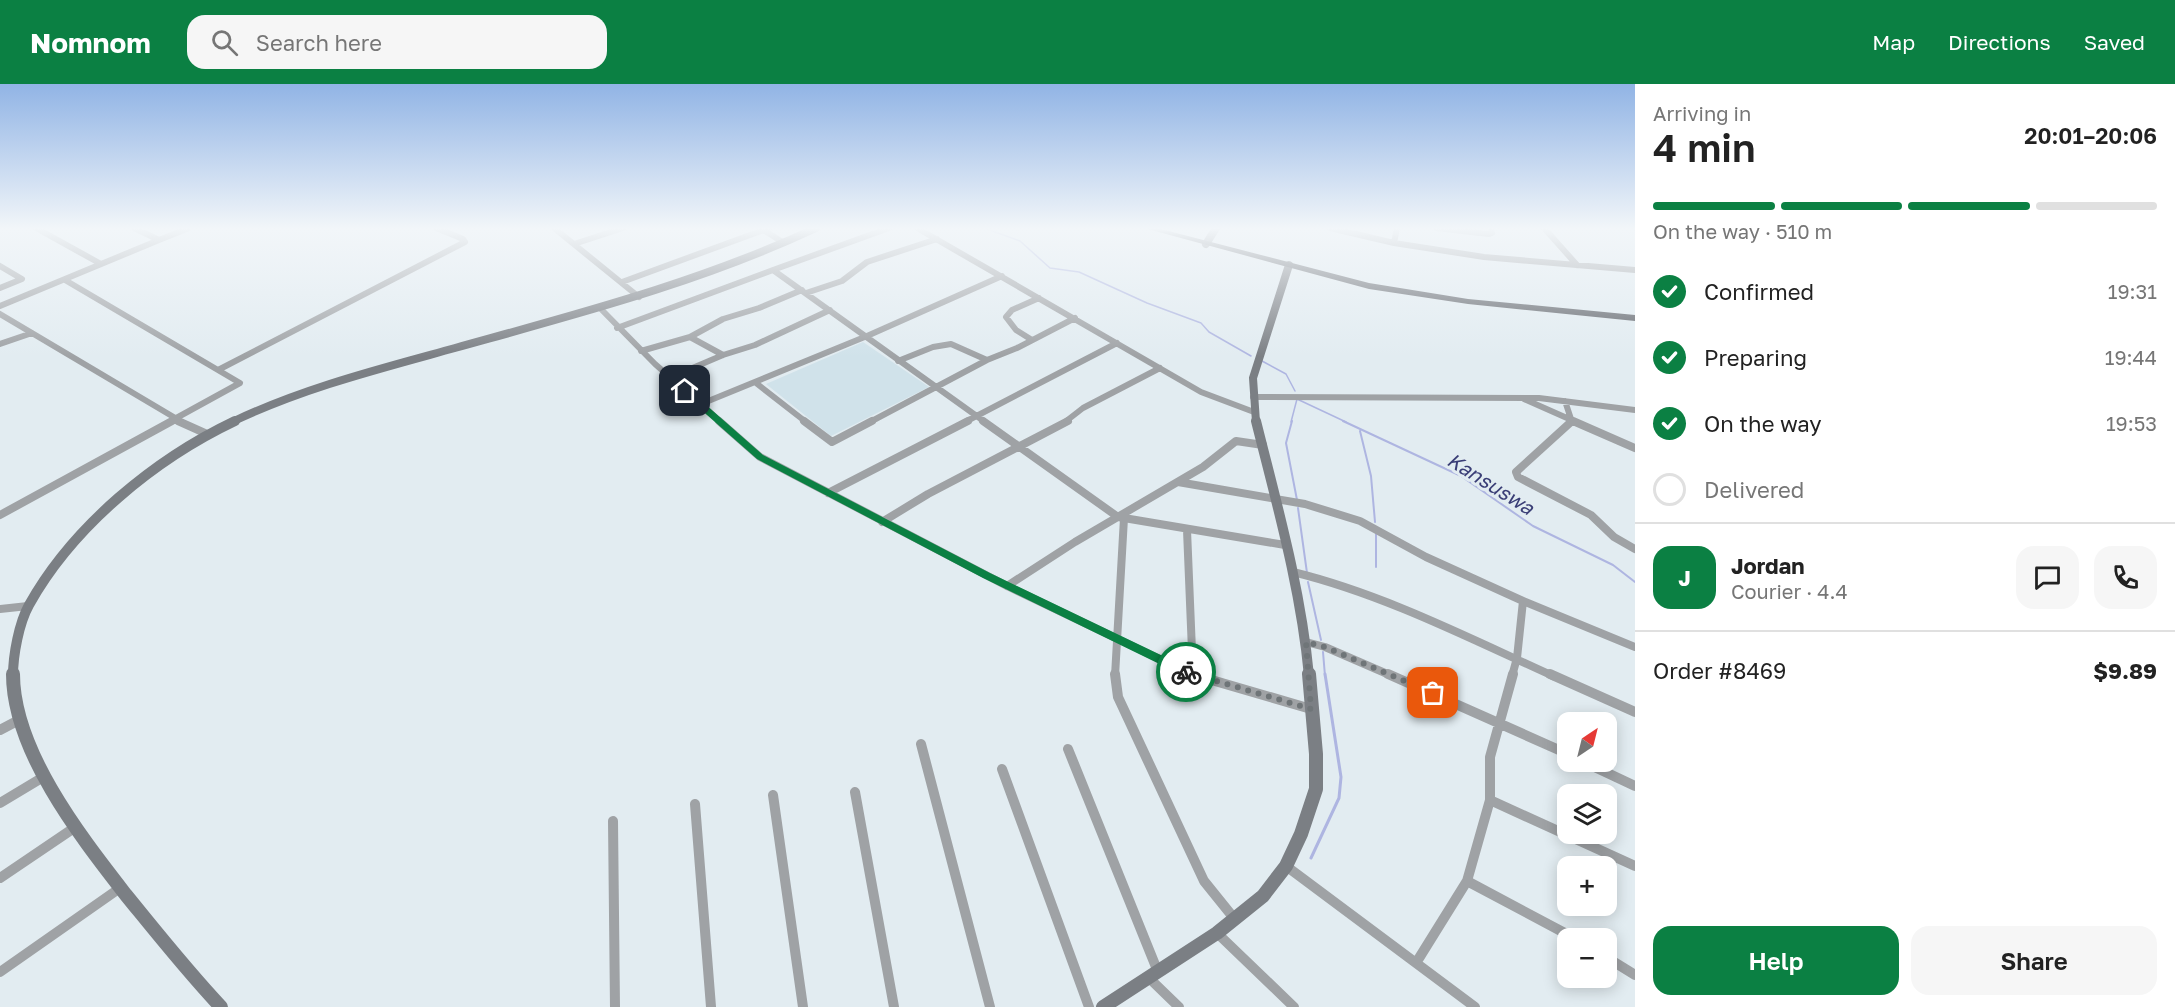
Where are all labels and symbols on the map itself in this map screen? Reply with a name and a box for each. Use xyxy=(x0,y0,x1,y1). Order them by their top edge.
pin xyxy=(659,365,710,416)
water label: Kansuswa xyxy=(1443,447,1539,519)
courier xyxy=(1156,642,1216,702)
pin xyxy=(1407,667,1458,718)
north arrow xyxy=(1557,712,1617,772)

